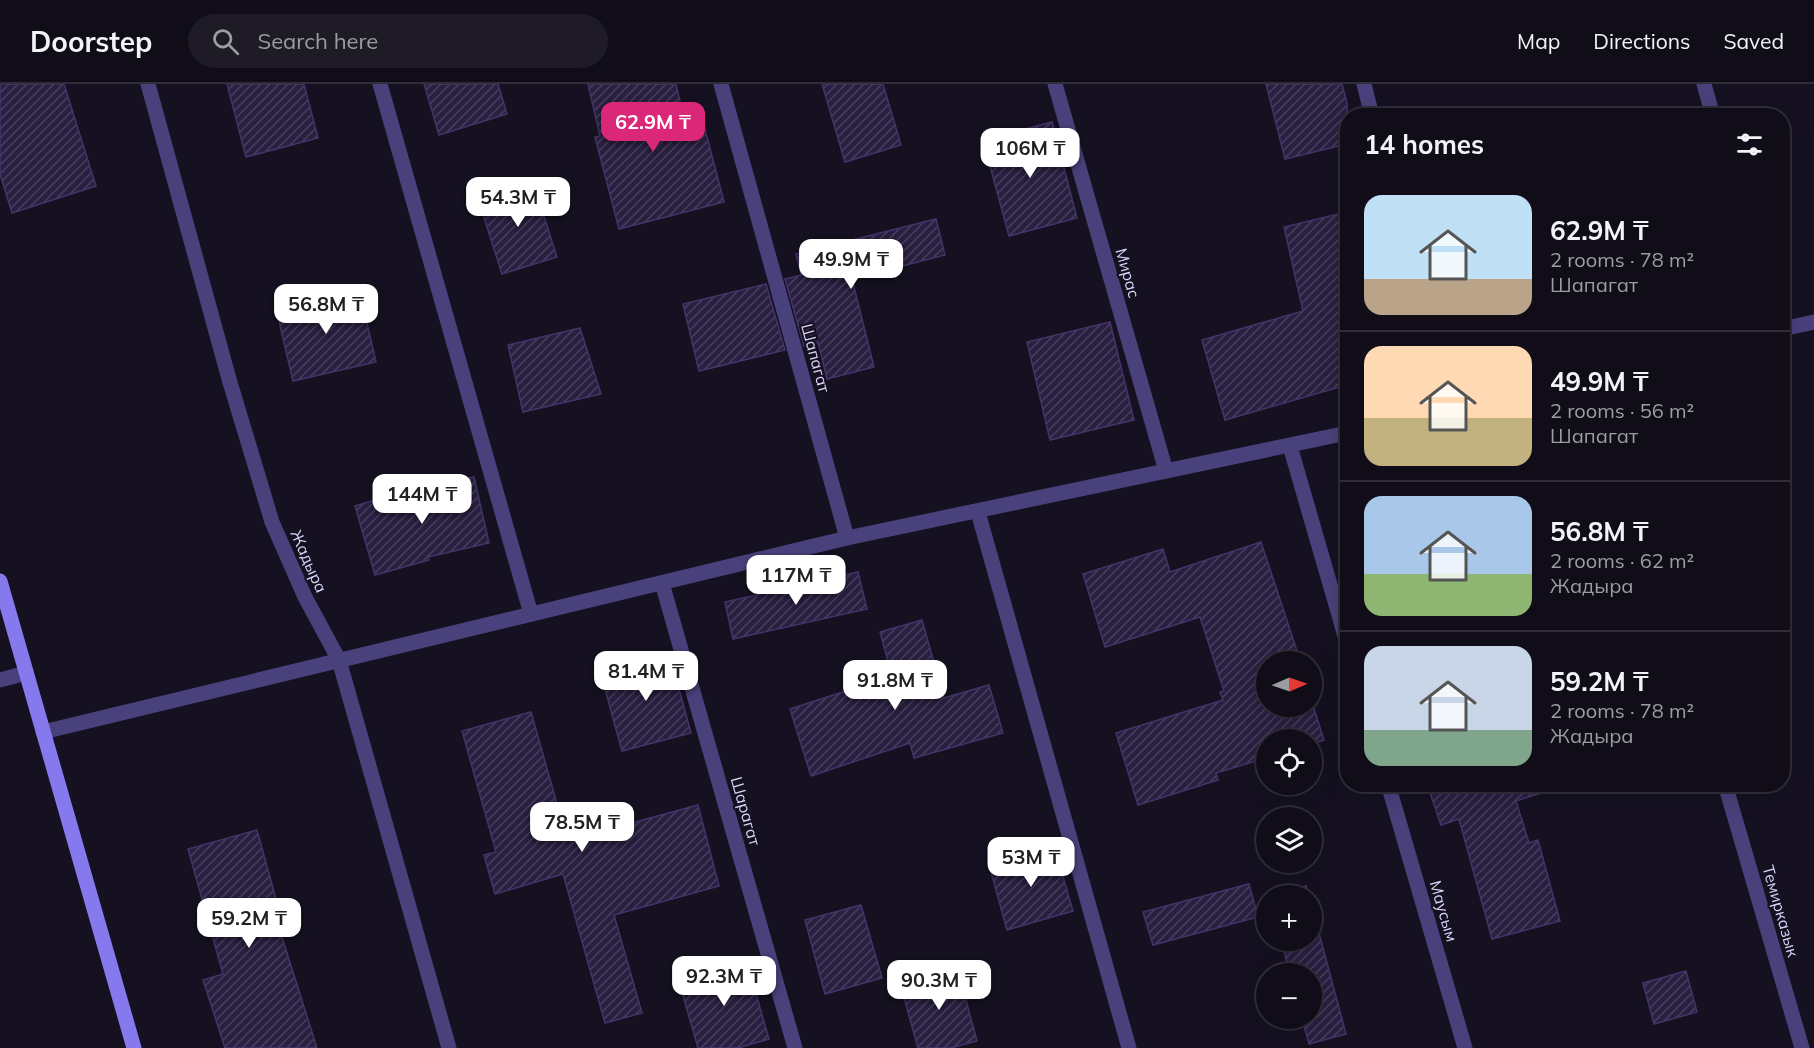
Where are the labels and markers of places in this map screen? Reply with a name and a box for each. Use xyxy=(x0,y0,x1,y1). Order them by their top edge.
pin: 62.9M ₸ xyxy=(598,102,708,153)
pin: 106M ₸ xyxy=(981,128,1079,179)
pin: 54.3M ₸ xyxy=(463,177,573,228)
pin: 49.9M ₸ xyxy=(796,239,906,290)
pin: 56.8M ₸ xyxy=(271,284,381,335)
pin: 144M ₸ xyxy=(373,474,471,525)
pin: 117M ₸ xyxy=(747,555,845,606)
pin: 81.4M ₸ xyxy=(591,651,701,702)
pin: 91.8M ₸ xyxy=(840,660,950,711)
pin: 78.5M ₸ xyxy=(527,802,637,853)
pin: 53M ₸ xyxy=(989,837,1073,888)
pin: 59.2M ₸ xyxy=(194,898,304,949)
pin: 92.3M ₸ xyxy=(669,956,779,1007)
pin: 90.3M ₸ xyxy=(884,960,994,1011)

